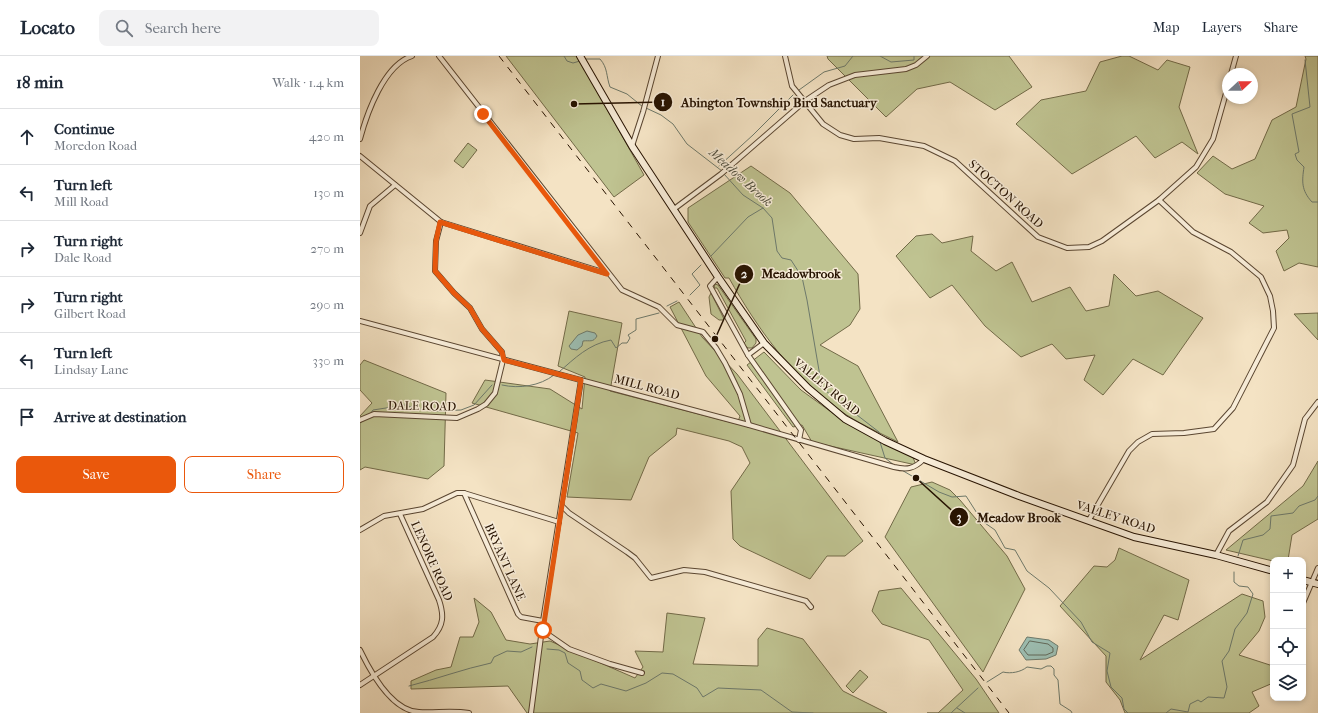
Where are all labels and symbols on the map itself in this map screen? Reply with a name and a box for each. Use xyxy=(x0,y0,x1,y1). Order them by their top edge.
north arrow xyxy=(1222,68,1258,104)
callout: Abington Township Bird Sanctuary xyxy=(653,90,885,115)
text: 1 xyxy=(661,95,665,109)
text: Abington Township Bird Sanctuary xyxy=(680,95,878,111)
route end xyxy=(474,105,492,123)
water label: Meadow Brook xyxy=(706,144,776,209)
street label: STOCTON ROAD xyxy=(966,157,1046,231)
callout: Meadowbrook xyxy=(734,261,849,286)
text: Meadowbrook xyxy=(760,266,842,281)
text: 2 xyxy=(741,267,748,281)
street label: VALLEY ROAD xyxy=(790,355,863,419)
street label: MILL ROAD xyxy=(613,372,681,402)
street label: DALE ROAD xyxy=(388,398,456,414)
street label: VALLEY ROAD xyxy=(1074,497,1157,536)
callout: Meadow Brook xyxy=(949,505,1069,530)
text: 3 xyxy=(957,510,962,525)
text: Meadow Brook xyxy=(976,510,1062,525)
street label: LENORE ROAD xyxy=(408,519,456,603)
street label: BRYANT LANE xyxy=(482,521,528,603)
route start xyxy=(534,621,552,639)

